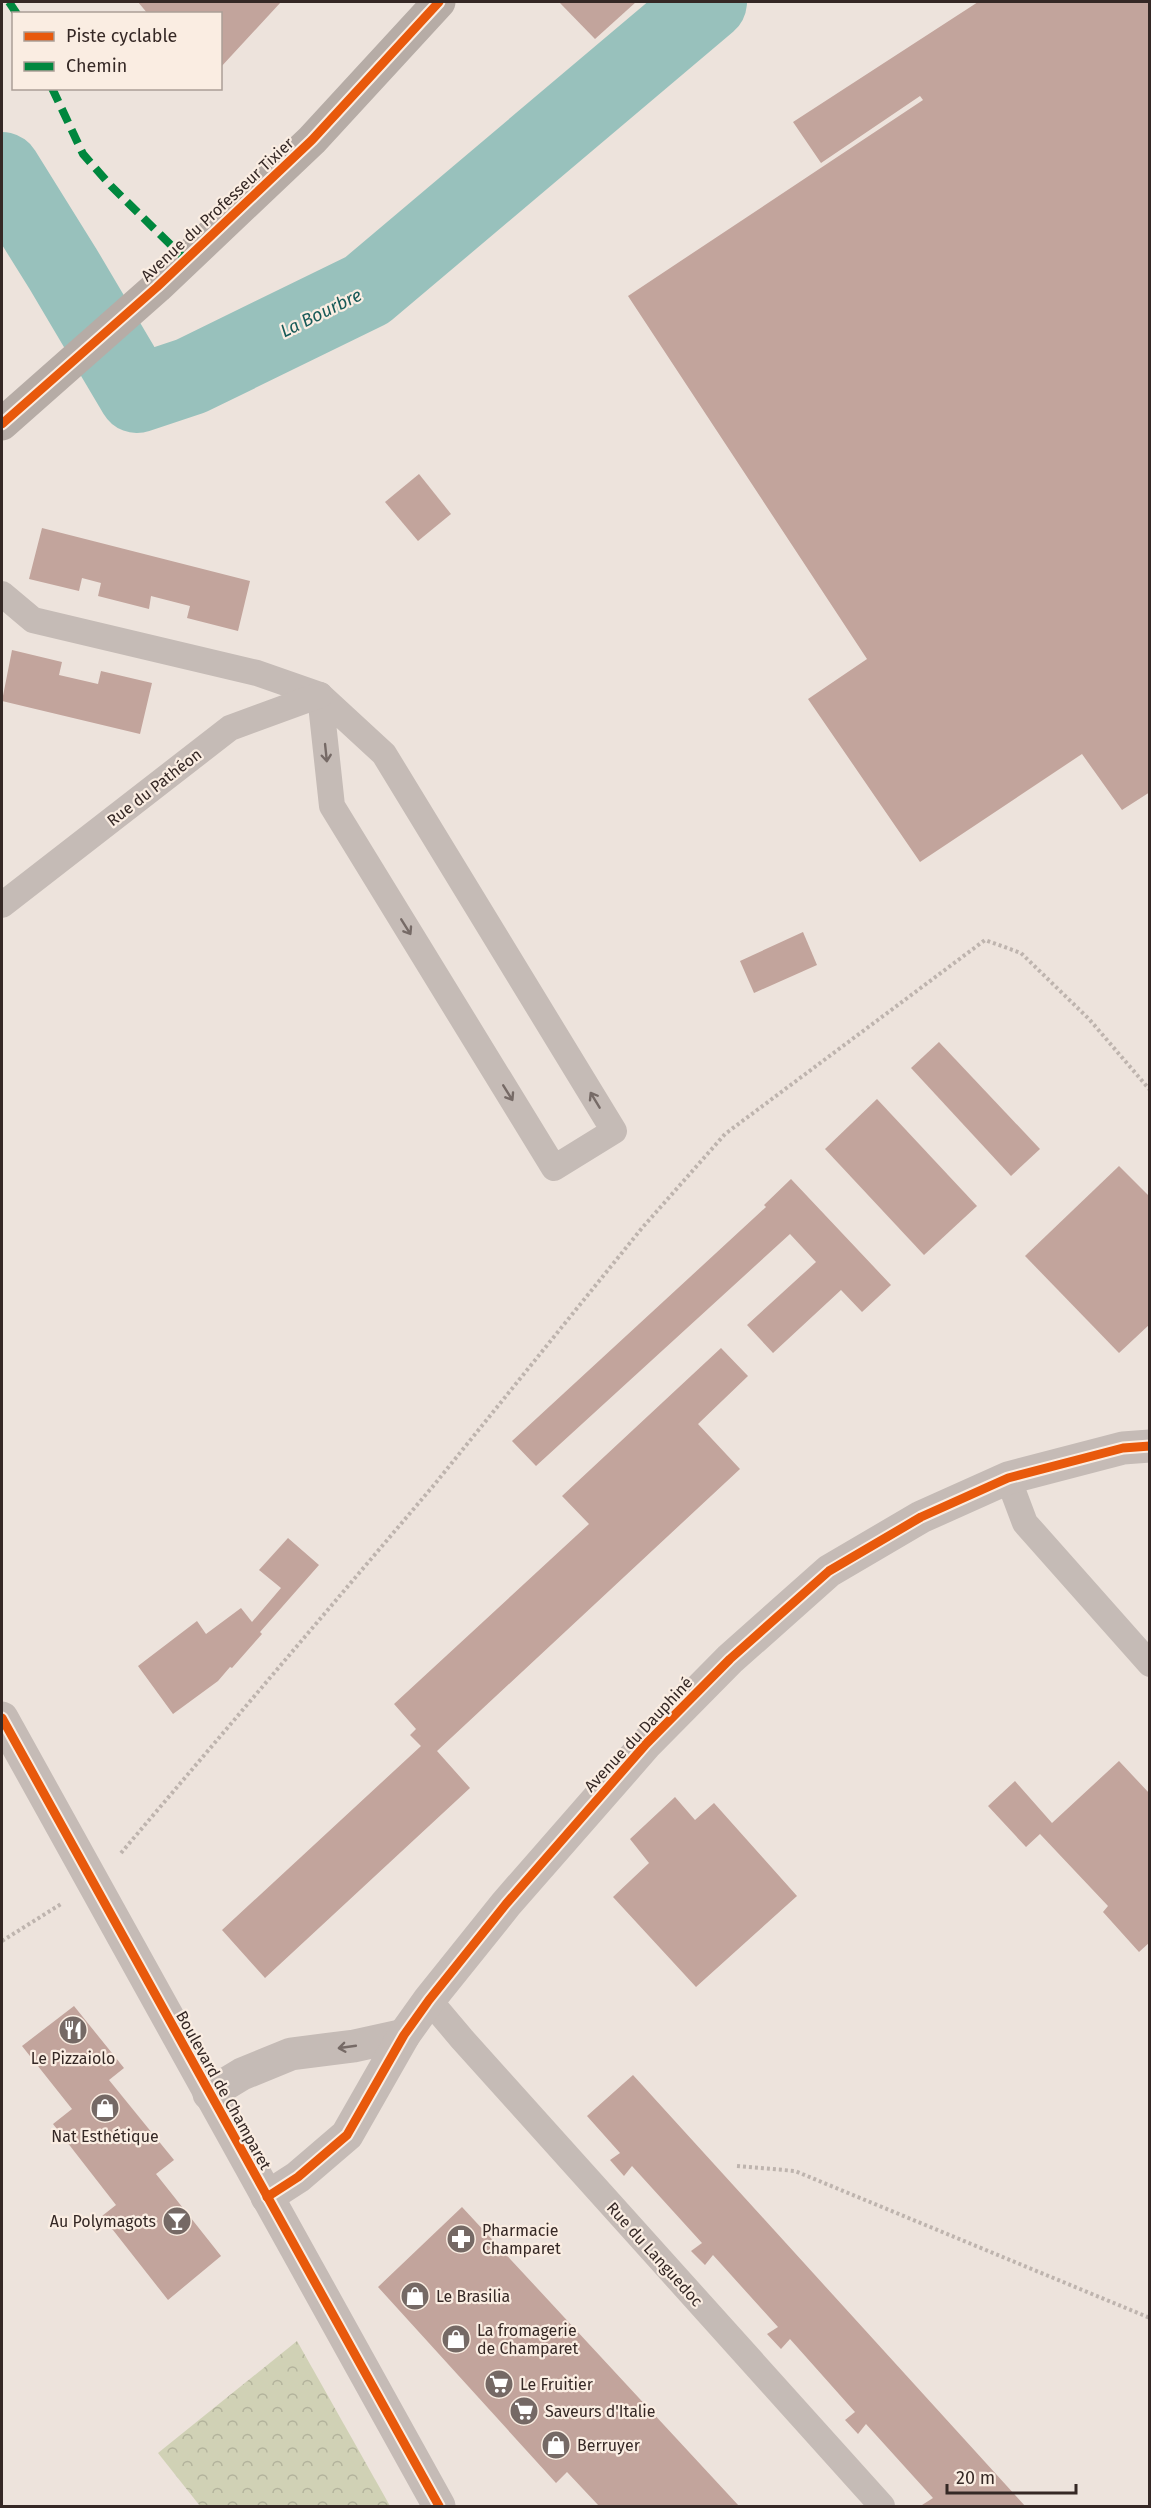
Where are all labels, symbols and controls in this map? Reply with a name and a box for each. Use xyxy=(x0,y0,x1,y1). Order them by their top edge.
legend xyxy=(12,12,222,90)
text: Piste cyclable xyxy=(66,25,177,47)
text: Chemin xyxy=(66,55,127,77)
street label: Avenue du Professeur Tixier xyxy=(137,133,298,285)
water label: La Bourbre xyxy=(277,284,365,342)
one-way arrow xyxy=(321,742,332,762)
street label: Rue du Pathéon xyxy=(103,745,205,830)
one-way arrow xyxy=(400,918,412,935)
one-way arrow xyxy=(502,1084,514,1101)
one-way arrow xyxy=(588,1092,600,1109)
street label: Avenue du Dauphiné xyxy=(580,1673,697,1796)
street label: Boulevard de Champaret xyxy=(172,2007,275,2173)
restaurant icon: Le Pizzaiolo xyxy=(57,2014,89,2046)
one-way arrow xyxy=(338,2041,357,2052)
place label: Le Pizzaiolo xyxy=(31,2049,115,2068)
shop icon: Nat Esthétique xyxy=(89,2092,121,2124)
place label: Nat Esthétique xyxy=(51,2127,159,2146)
street label: Rue du Languedoc xyxy=(603,2198,707,2311)
bar icon: Au Polymagots xyxy=(161,2205,193,2237)
place label: Au Polymagots xyxy=(50,2212,156,2231)
place label: Pharmacie Champaret xyxy=(482,2221,561,2258)
pharmacy icon: Pharmacie Champaret xyxy=(445,2223,477,2255)
shop icon: Le Brasilia xyxy=(399,2280,431,2312)
place label: Le Brasilia xyxy=(436,2287,510,2306)
place label: La fromagerie de Champaret xyxy=(477,2321,579,2358)
shop icon: La fromagerie de Champaret xyxy=(440,2323,472,2355)
supermarket icon: Le Fruitier xyxy=(483,2368,515,2400)
place label: Le Fruitier xyxy=(520,2375,594,2394)
supermarket icon: Saveurs d'Italie xyxy=(508,2395,540,2427)
place label: Saveurs d'Italie xyxy=(545,2402,656,2421)
shop icon: Berruyer xyxy=(540,2429,572,2461)
place label: Berruyer xyxy=(577,2436,641,2455)
scale bar xyxy=(947,2457,1076,2495)
text: 20 m xyxy=(956,2467,995,2489)

